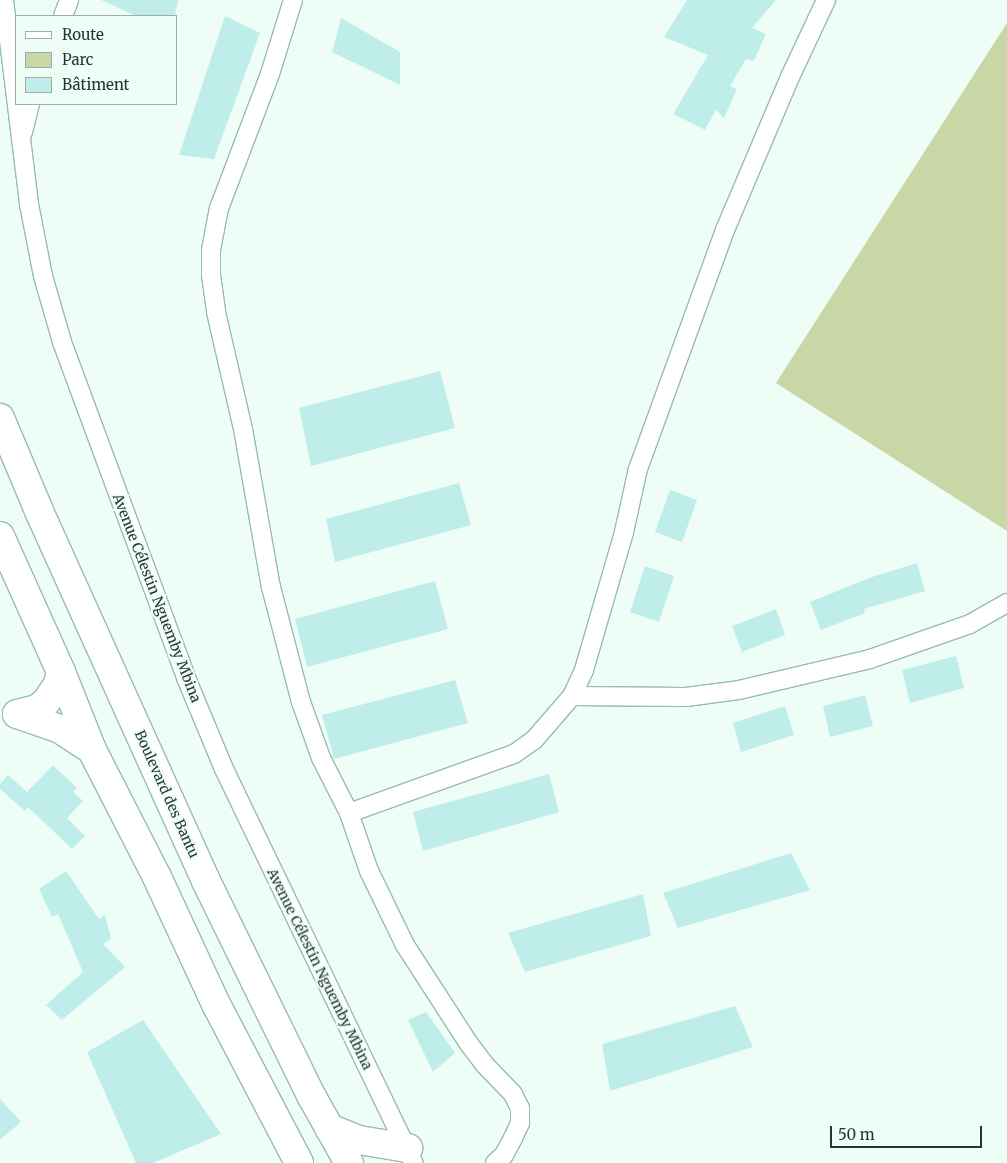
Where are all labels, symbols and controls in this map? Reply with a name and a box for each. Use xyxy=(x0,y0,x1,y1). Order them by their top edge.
legend xyxy=(15,15,178,105)
text: Route xyxy=(62,25,104,44)
text: Parc xyxy=(62,50,93,69)
text: Bâtiment xyxy=(62,75,129,94)
street label: Avenue Célestin Nguemby Mbina xyxy=(109,491,205,705)
street label: Boulevard des Bantu xyxy=(131,727,203,861)
street label: Avenue Célestin Nguemby Mbina xyxy=(264,866,376,1072)
scale bar xyxy=(832,1116,984,1148)
text: 50 m xyxy=(838,1125,875,1144)

